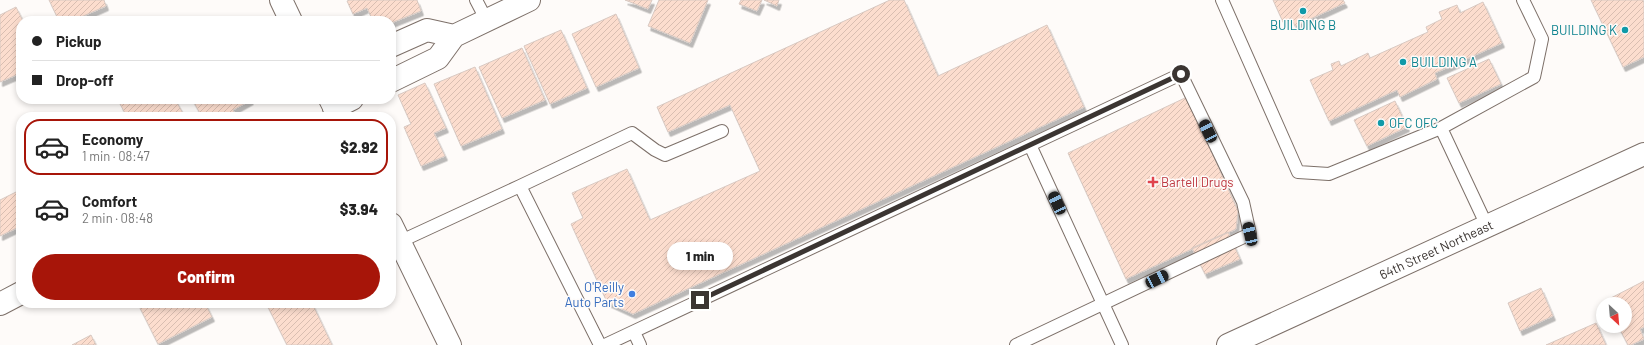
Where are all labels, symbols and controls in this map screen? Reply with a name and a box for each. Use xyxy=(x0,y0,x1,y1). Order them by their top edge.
marker: BUILDING B xyxy=(1298,6,1308,16)
place label: BUILDING B xyxy=(1270,17,1336,33)
place label: BUILDING K xyxy=(1551,22,1617,38)
marker: BUILDING K xyxy=(1620,25,1630,35)
text: Pickup xyxy=(56,32,102,50)
place label: BUILDING A xyxy=(1411,54,1477,70)
marker: BUILDING A xyxy=(1398,57,1408,67)
route start xyxy=(1172,65,1190,83)
text: Drop-off xyxy=(56,71,114,89)
place label: OFC OFC xyxy=(1389,115,1438,131)
car xyxy=(1197,118,1219,144)
marker: OFC OFC xyxy=(1376,118,1386,128)
icon: car xyxy=(34,129,70,165)
text: Economy xyxy=(82,130,143,148)
text: $2.92 xyxy=(340,138,378,156)
text: 1 min · 08:47 xyxy=(82,148,150,164)
place label: Bartell Drugs xyxy=(1161,174,1234,190)
marker: Bartell Drugs xyxy=(1148,177,1158,187)
car xyxy=(1046,190,1068,216)
icon: car xyxy=(34,191,70,227)
text: Comfort xyxy=(82,192,137,210)
text: $3.94 xyxy=(340,200,378,218)
text: 2 min · 08:48 xyxy=(82,210,153,226)
street label: 64th Street Northeast xyxy=(1377,216,1495,282)
car xyxy=(1241,221,1259,247)
callout: 1 min xyxy=(667,242,733,270)
text: 1 min xyxy=(686,248,714,264)
button: Confirm xyxy=(32,254,380,300)
car xyxy=(1144,268,1170,290)
place label: O'Reilly Auto Parts xyxy=(565,279,624,310)
marker: O'Reilly Auto Parts xyxy=(627,289,637,299)
route end xyxy=(691,291,709,309)
north arrow xyxy=(1596,297,1632,333)
map controls xyxy=(1596,297,1632,333)

